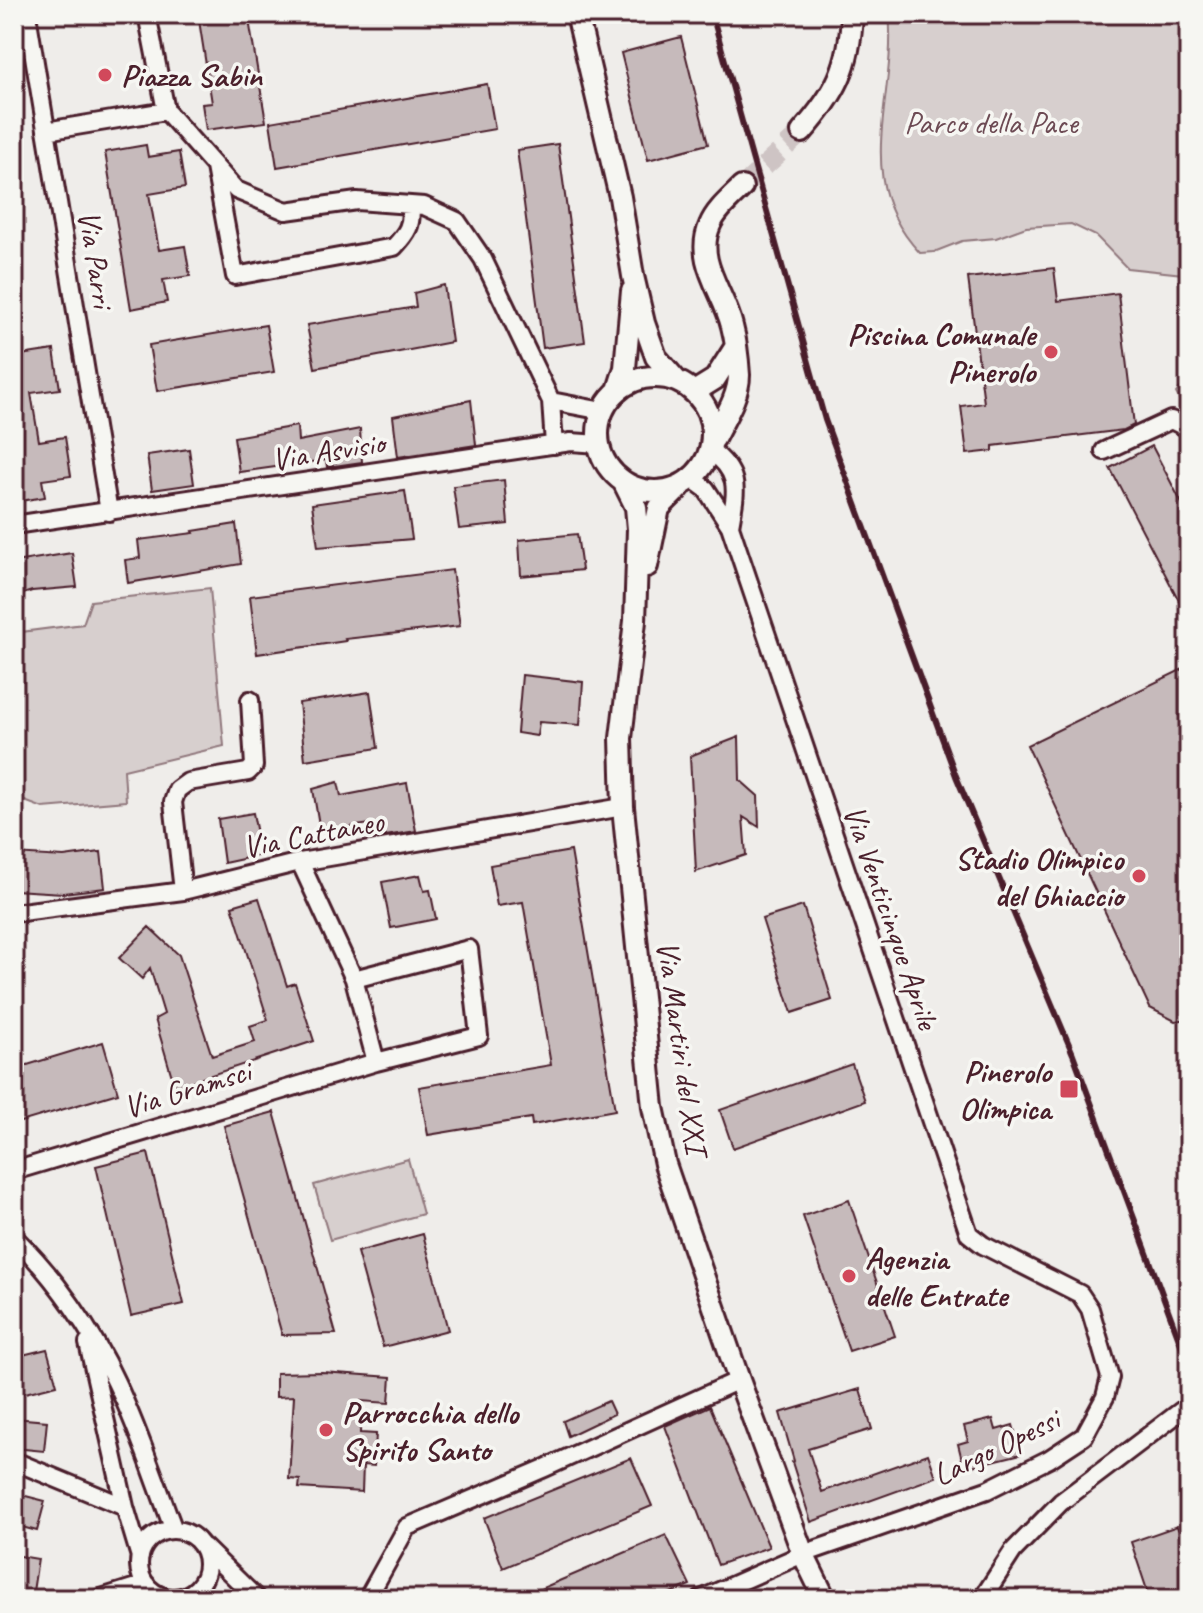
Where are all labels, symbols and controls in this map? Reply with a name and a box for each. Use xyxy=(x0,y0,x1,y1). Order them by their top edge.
place label: Piazza Sabin xyxy=(121,55,263,96)
marker: Piazza Sabin xyxy=(96,66,114,84)
park label: Parco della Pace xyxy=(904,102,1080,143)
street label: Via Parri xyxy=(68,207,125,315)
place label: Piscina Comunale Pinerolo xyxy=(847,314,1038,392)
marker: Piscina Comunale Pinerolo xyxy=(1042,343,1060,361)
street label: Via Asvisio xyxy=(269,421,391,480)
street label: Via Cattaneo xyxy=(239,800,388,868)
street label: Via Venticinque Aprile xyxy=(833,800,949,1037)
place label: Stadio Olimpico del Ghiaccio xyxy=(955,838,1126,916)
marker: Stadio Olimpico del Ghiaccio xyxy=(1130,867,1148,885)
street label: Via Martiri del XXI xyxy=(647,938,718,1163)
street label: Via Gramsci xyxy=(119,1049,259,1128)
place label: Pinerolo Olimpica xyxy=(959,1051,1054,1129)
marker: Pinerolo Olimpica xyxy=(1058,1078,1080,1100)
place label: Agenzia delle Entrate xyxy=(865,1238,1010,1316)
marker: Agenzia delle Entrate xyxy=(840,1267,858,1285)
place label: Parrocchia dello Spirito Santo xyxy=(342,1392,521,1470)
street label: Largo Opessi xyxy=(926,1397,1070,1495)
marker: Parrocchia dello Spirito Santo xyxy=(317,1421,335,1439)

